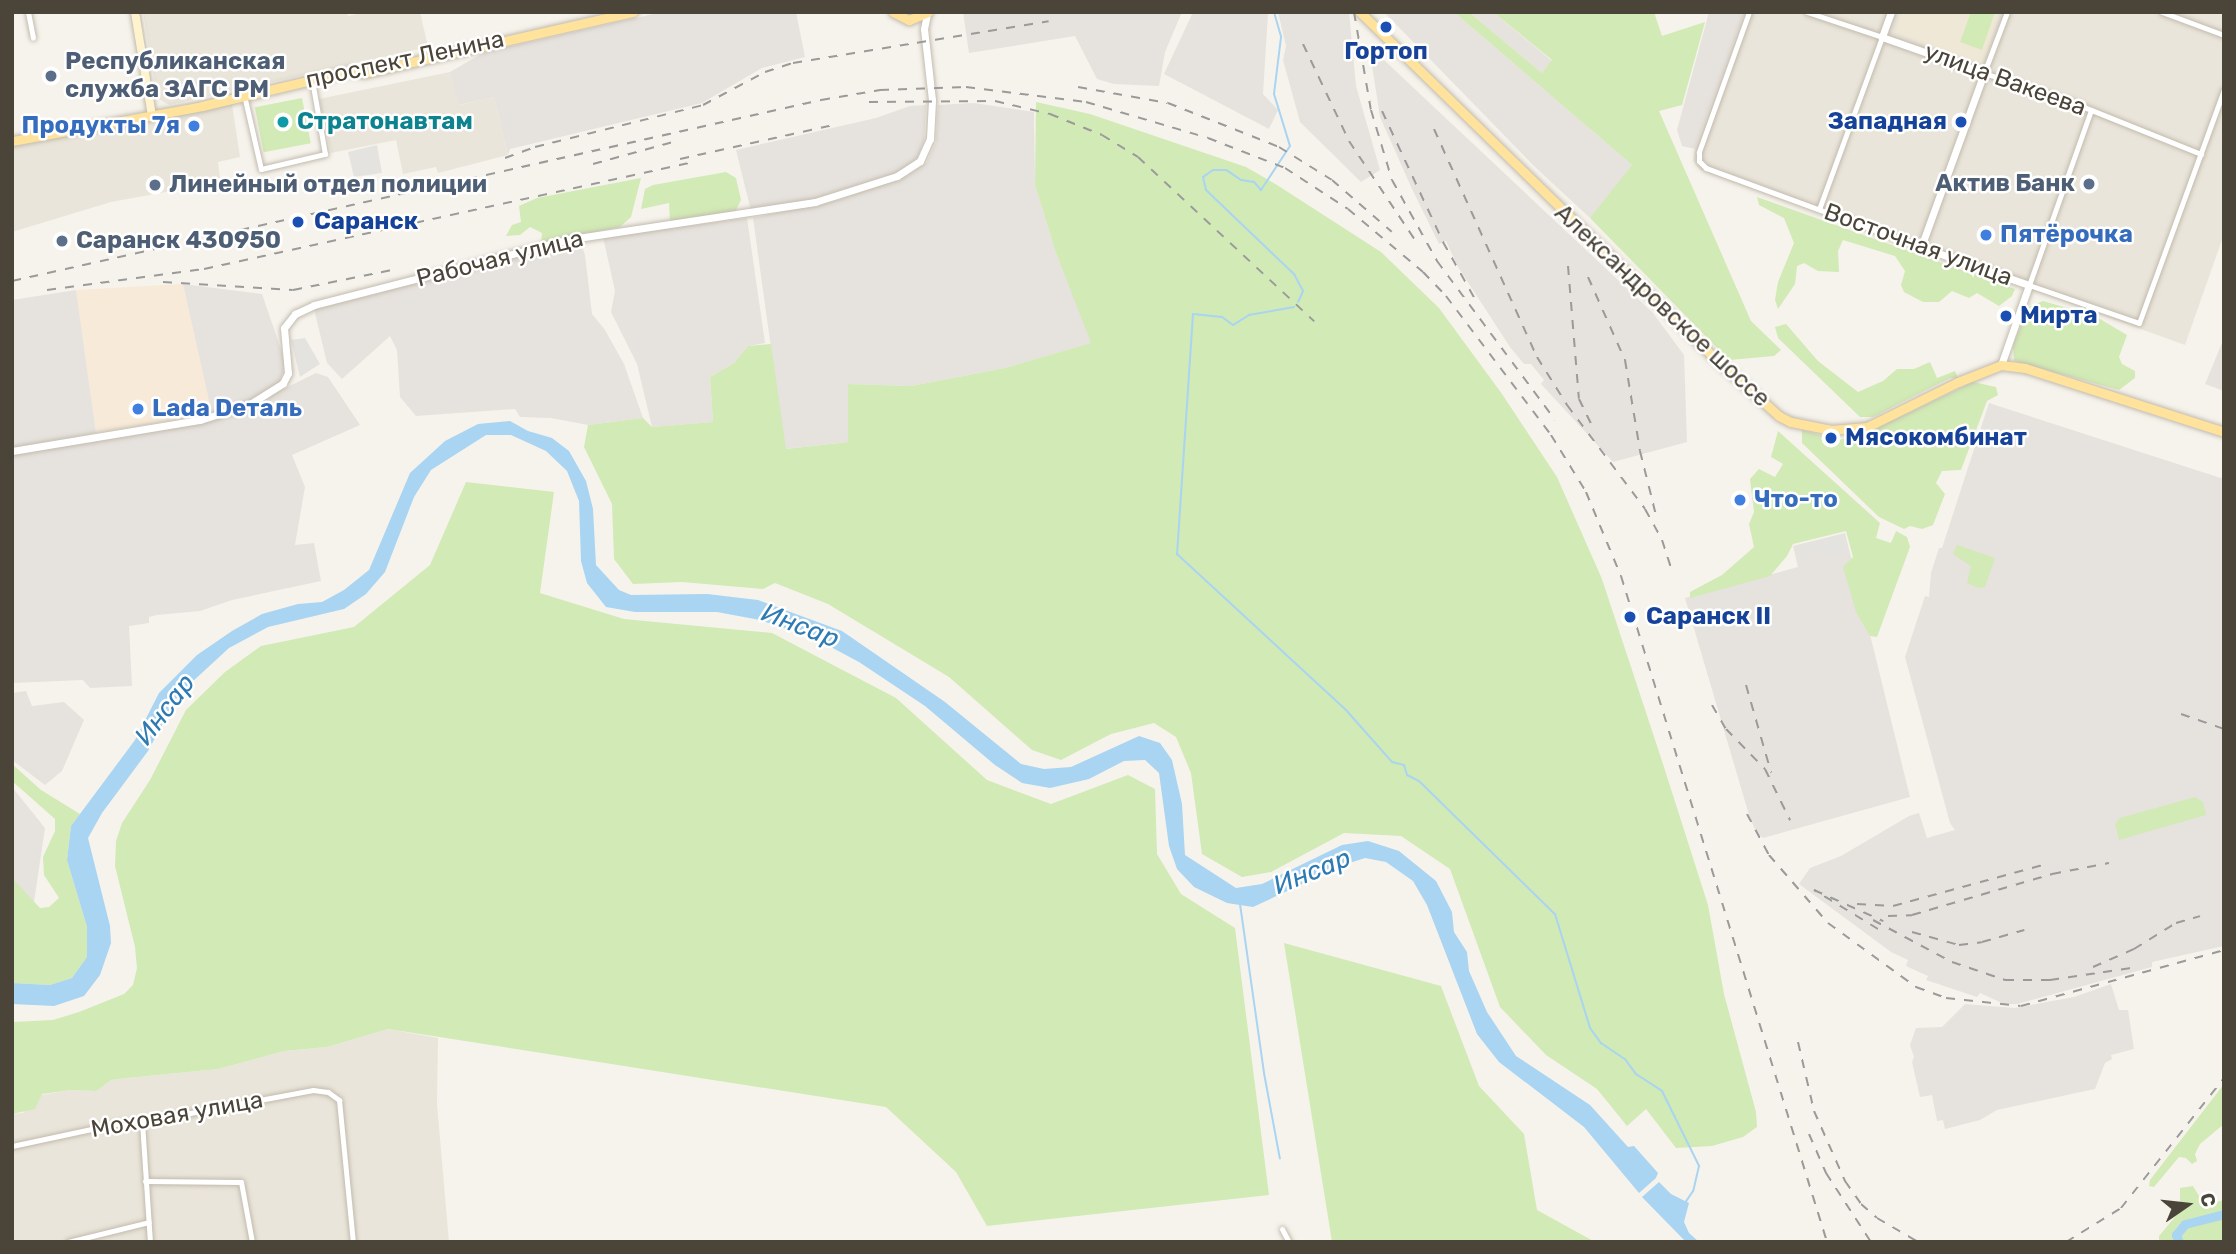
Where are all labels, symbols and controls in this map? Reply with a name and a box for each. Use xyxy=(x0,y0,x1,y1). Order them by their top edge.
marker: Гортоп xyxy=(1378,19,1394,35)
street label: проспект Ленина xyxy=(303,25,507,95)
street label: улица Вакеева xyxy=(1920,37,2090,123)
place label: Гортоп xyxy=(1344,38,1428,66)
place label: Республиканская служба ЗАГС РМ xyxy=(65,48,285,104)
marker: Республиканская служба ЗАГС РМ xyxy=(43,68,59,84)
place label: Стратонавтам xyxy=(297,108,473,136)
place label: Западная xyxy=(1828,108,1947,136)
place label: Продукты 7я xyxy=(22,112,180,140)
marker: Стратонавтам xyxy=(275,114,291,130)
marker: Западная xyxy=(1953,114,1969,130)
marker: Продукты 7я xyxy=(186,118,202,134)
place label: Актив Банк xyxy=(1935,170,2075,198)
place label: Линейный отдел полиции xyxy=(169,171,487,199)
marker: Актив Банк xyxy=(2081,176,2097,192)
marker: Линейный отдел полиции xyxy=(147,177,163,193)
street label: Восточная улица xyxy=(1820,198,2016,292)
street label: Александровское шоссе xyxy=(1548,199,1776,413)
place label: Саранск xyxy=(314,208,418,236)
marker: Саранск xyxy=(288,212,308,232)
place label: Пятёрочка xyxy=(2000,221,2133,249)
street label: Рабочая улица xyxy=(414,224,586,294)
place label: Саранск 430950 xyxy=(76,227,281,255)
marker: Пятёрочка xyxy=(1978,227,1994,243)
marker: Саранск 430950 xyxy=(54,233,70,249)
place label: Мирта xyxy=(2020,302,2098,330)
marker: Мирта xyxy=(1998,308,2014,324)
place label: Lada Dеталь xyxy=(152,395,302,423)
marker: Lada Dеталь xyxy=(130,401,146,417)
place label: Мясокомбинат xyxy=(1845,424,2027,452)
marker: Мясокомбинат xyxy=(1823,430,1839,446)
place label: Что-то xyxy=(1754,486,1838,514)
marker: Что-то xyxy=(1732,492,1748,508)
water label: Инсар xyxy=(757,597,843,655)
place label: Саранск II xyxy=(1646,603,1771,631)
marker: Саранск II xyxy=(1620,607,1640,627)
water label: Инсар xyxy=(128,669,202,751)
water label: Инсар xyxy=(1269,843,1355,901)
street label: Моховая улица xyxy=(89,1086,265,1144)
north arrow xyxy=(2152,1170,2222,1240)
text: С xyxy=(2195,1191,2221,1209)

